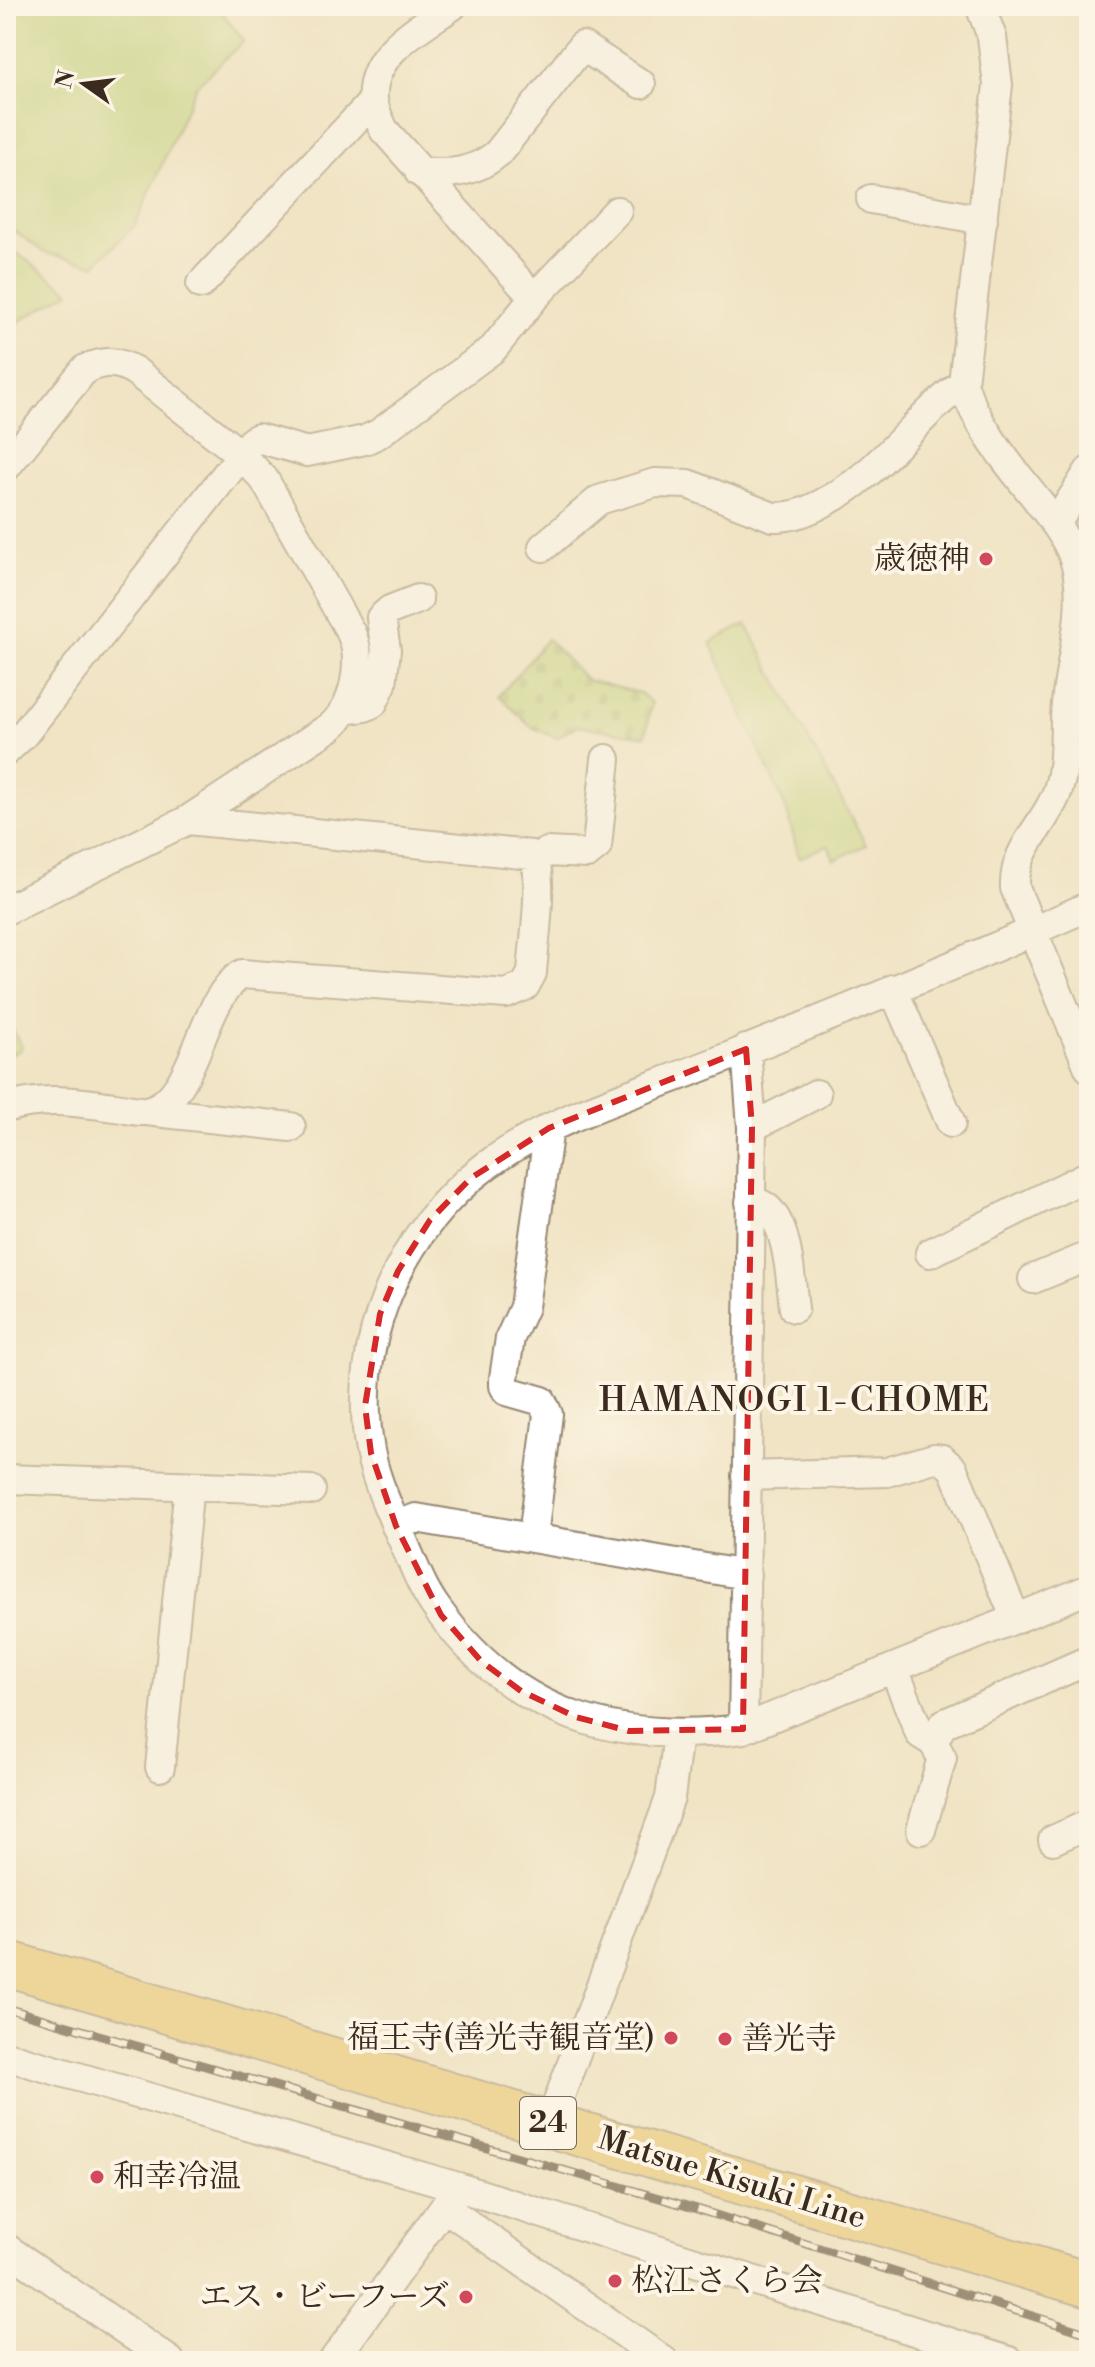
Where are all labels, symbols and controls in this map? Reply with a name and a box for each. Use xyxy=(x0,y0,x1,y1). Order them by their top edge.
north arrow xyxy=(44,44,124,124)
text: N xyxy=(51,67,81,91)
place label: 歳徳神 xyxy=(874,539,970,579)
marker: 歳徳神 xyxy=(977,550,995,568)
district label: HAMANOGI 1-CHOME xyxy=(599,1380,991,1422)
place label: 福王寺(善光寺観音堂) xyxy=(347,2018,655,2058)
place label: 善光寺 xyxy=(741,2019,837,2059)
marker: 福王寺(善光寺観音堂) xyxy=(662,2029,680,2047)
marker: 善光寺 xyxy=(716,2030,734,2048)
road number: 24 xyxy=(520,2097,576,2149)
street label: Matsue Kisuki Line xyxy=(593,2118,871,2238)
place label: 和幸冷温 xyxy=(113,2157,241,2197)
marker: 和幸冷温 xyxy=(88,2168,106,2186)
place label: 松江さくら会 xyxy=(631,2261,823,2301)
marker: 松江さくら会 xyxy=(606,2272,624,2290)
place label: エス・ビーフーズ xyxy=(199,2277,450,2317)
marker: エス・ビーフーズ xyxy=(457,2288,475,2306)

